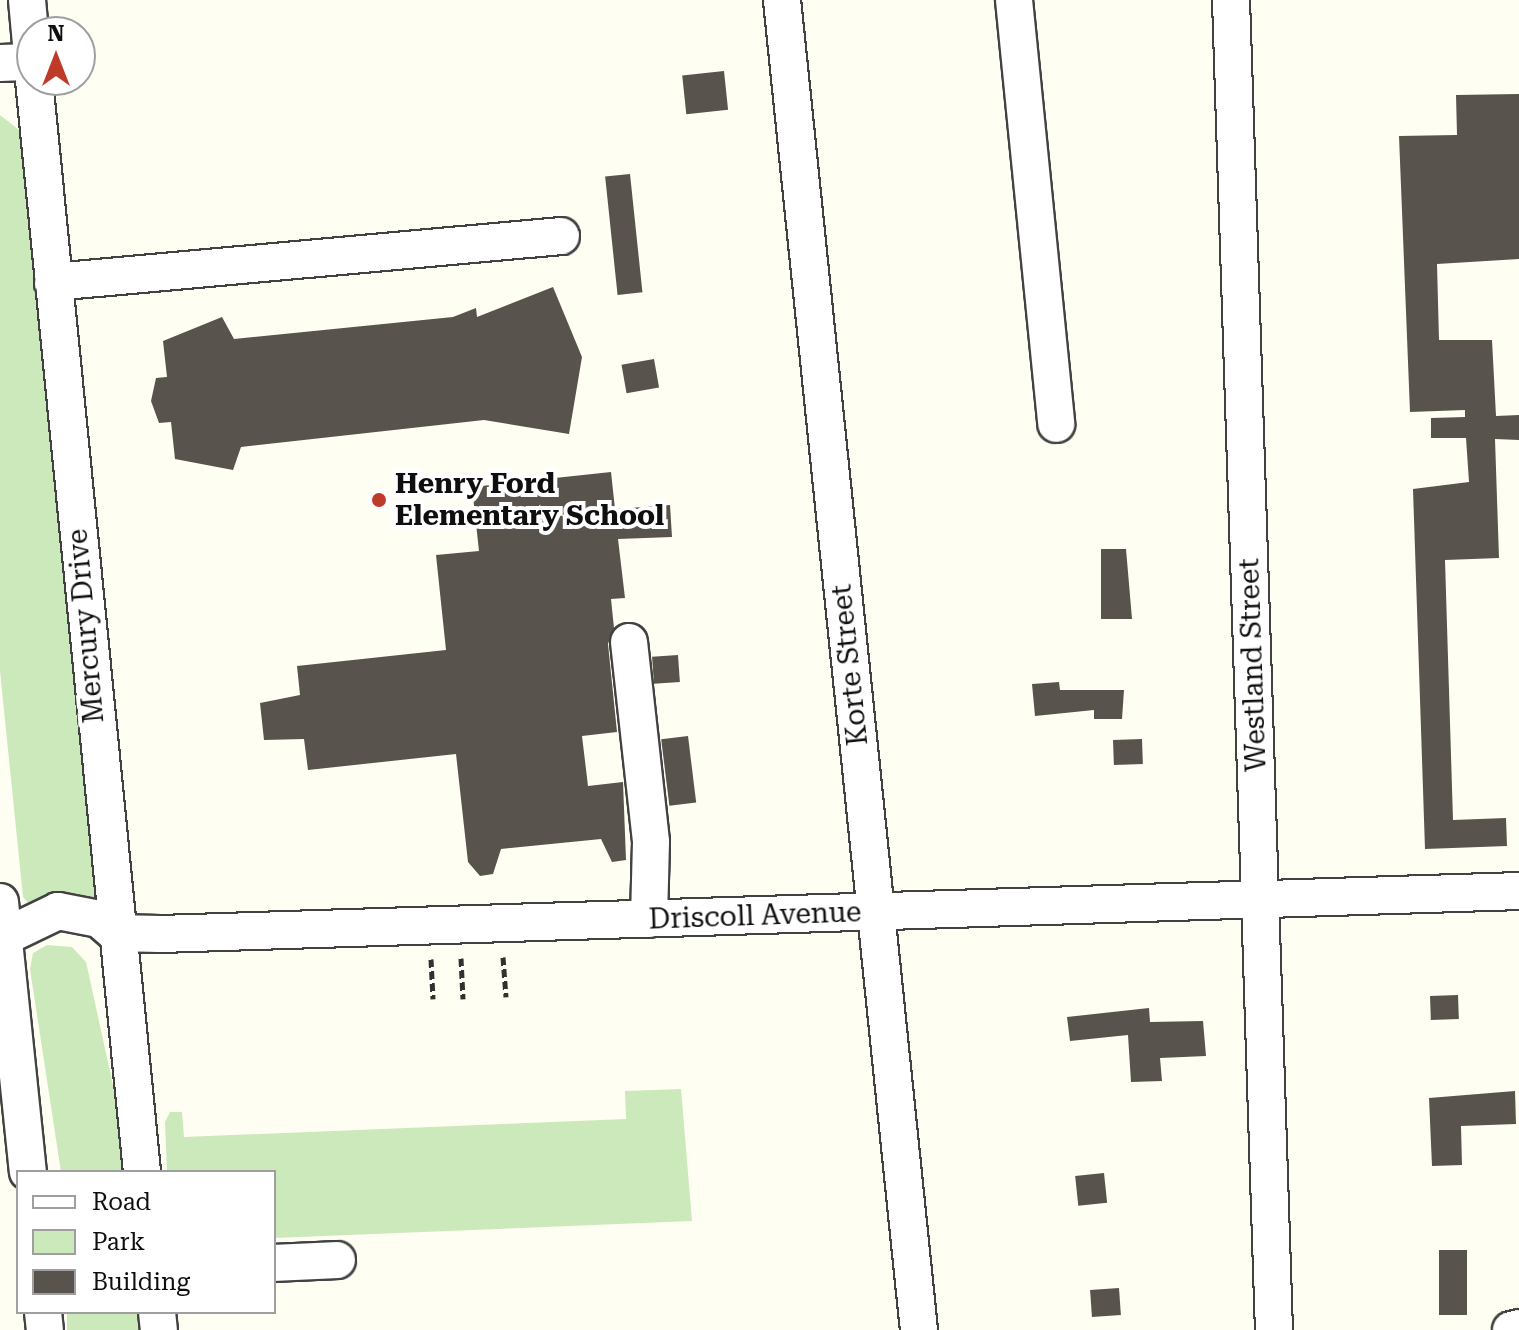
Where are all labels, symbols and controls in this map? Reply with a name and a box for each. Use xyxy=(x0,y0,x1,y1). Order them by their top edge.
north arrow xyxy=(16,16,96,96)
text: N xyxy=(48,21,64,46)
place label: Henry Ford Elementary School xyxy=(395,467,664,533)
marker: Henry Ford Elementary School xyxy=(370,491,388,509)
street label: Mercury Drive xyxy=(61,527,111,725)
street label: Westland Street xyxy=(1232,558,1274,772)
street label: Korte Street xyxy=(825,583,875,747)
street label: Driscoll Avenue xyxy=(648,895,862,937)
legend xyxy=(16,1170,276,1314)
text: Road xyxy=(92,1188,151,1216)
text: Park xyxy=(92,1228,145,1256)
text: Building xyxy=(92,1268,190,1296)

